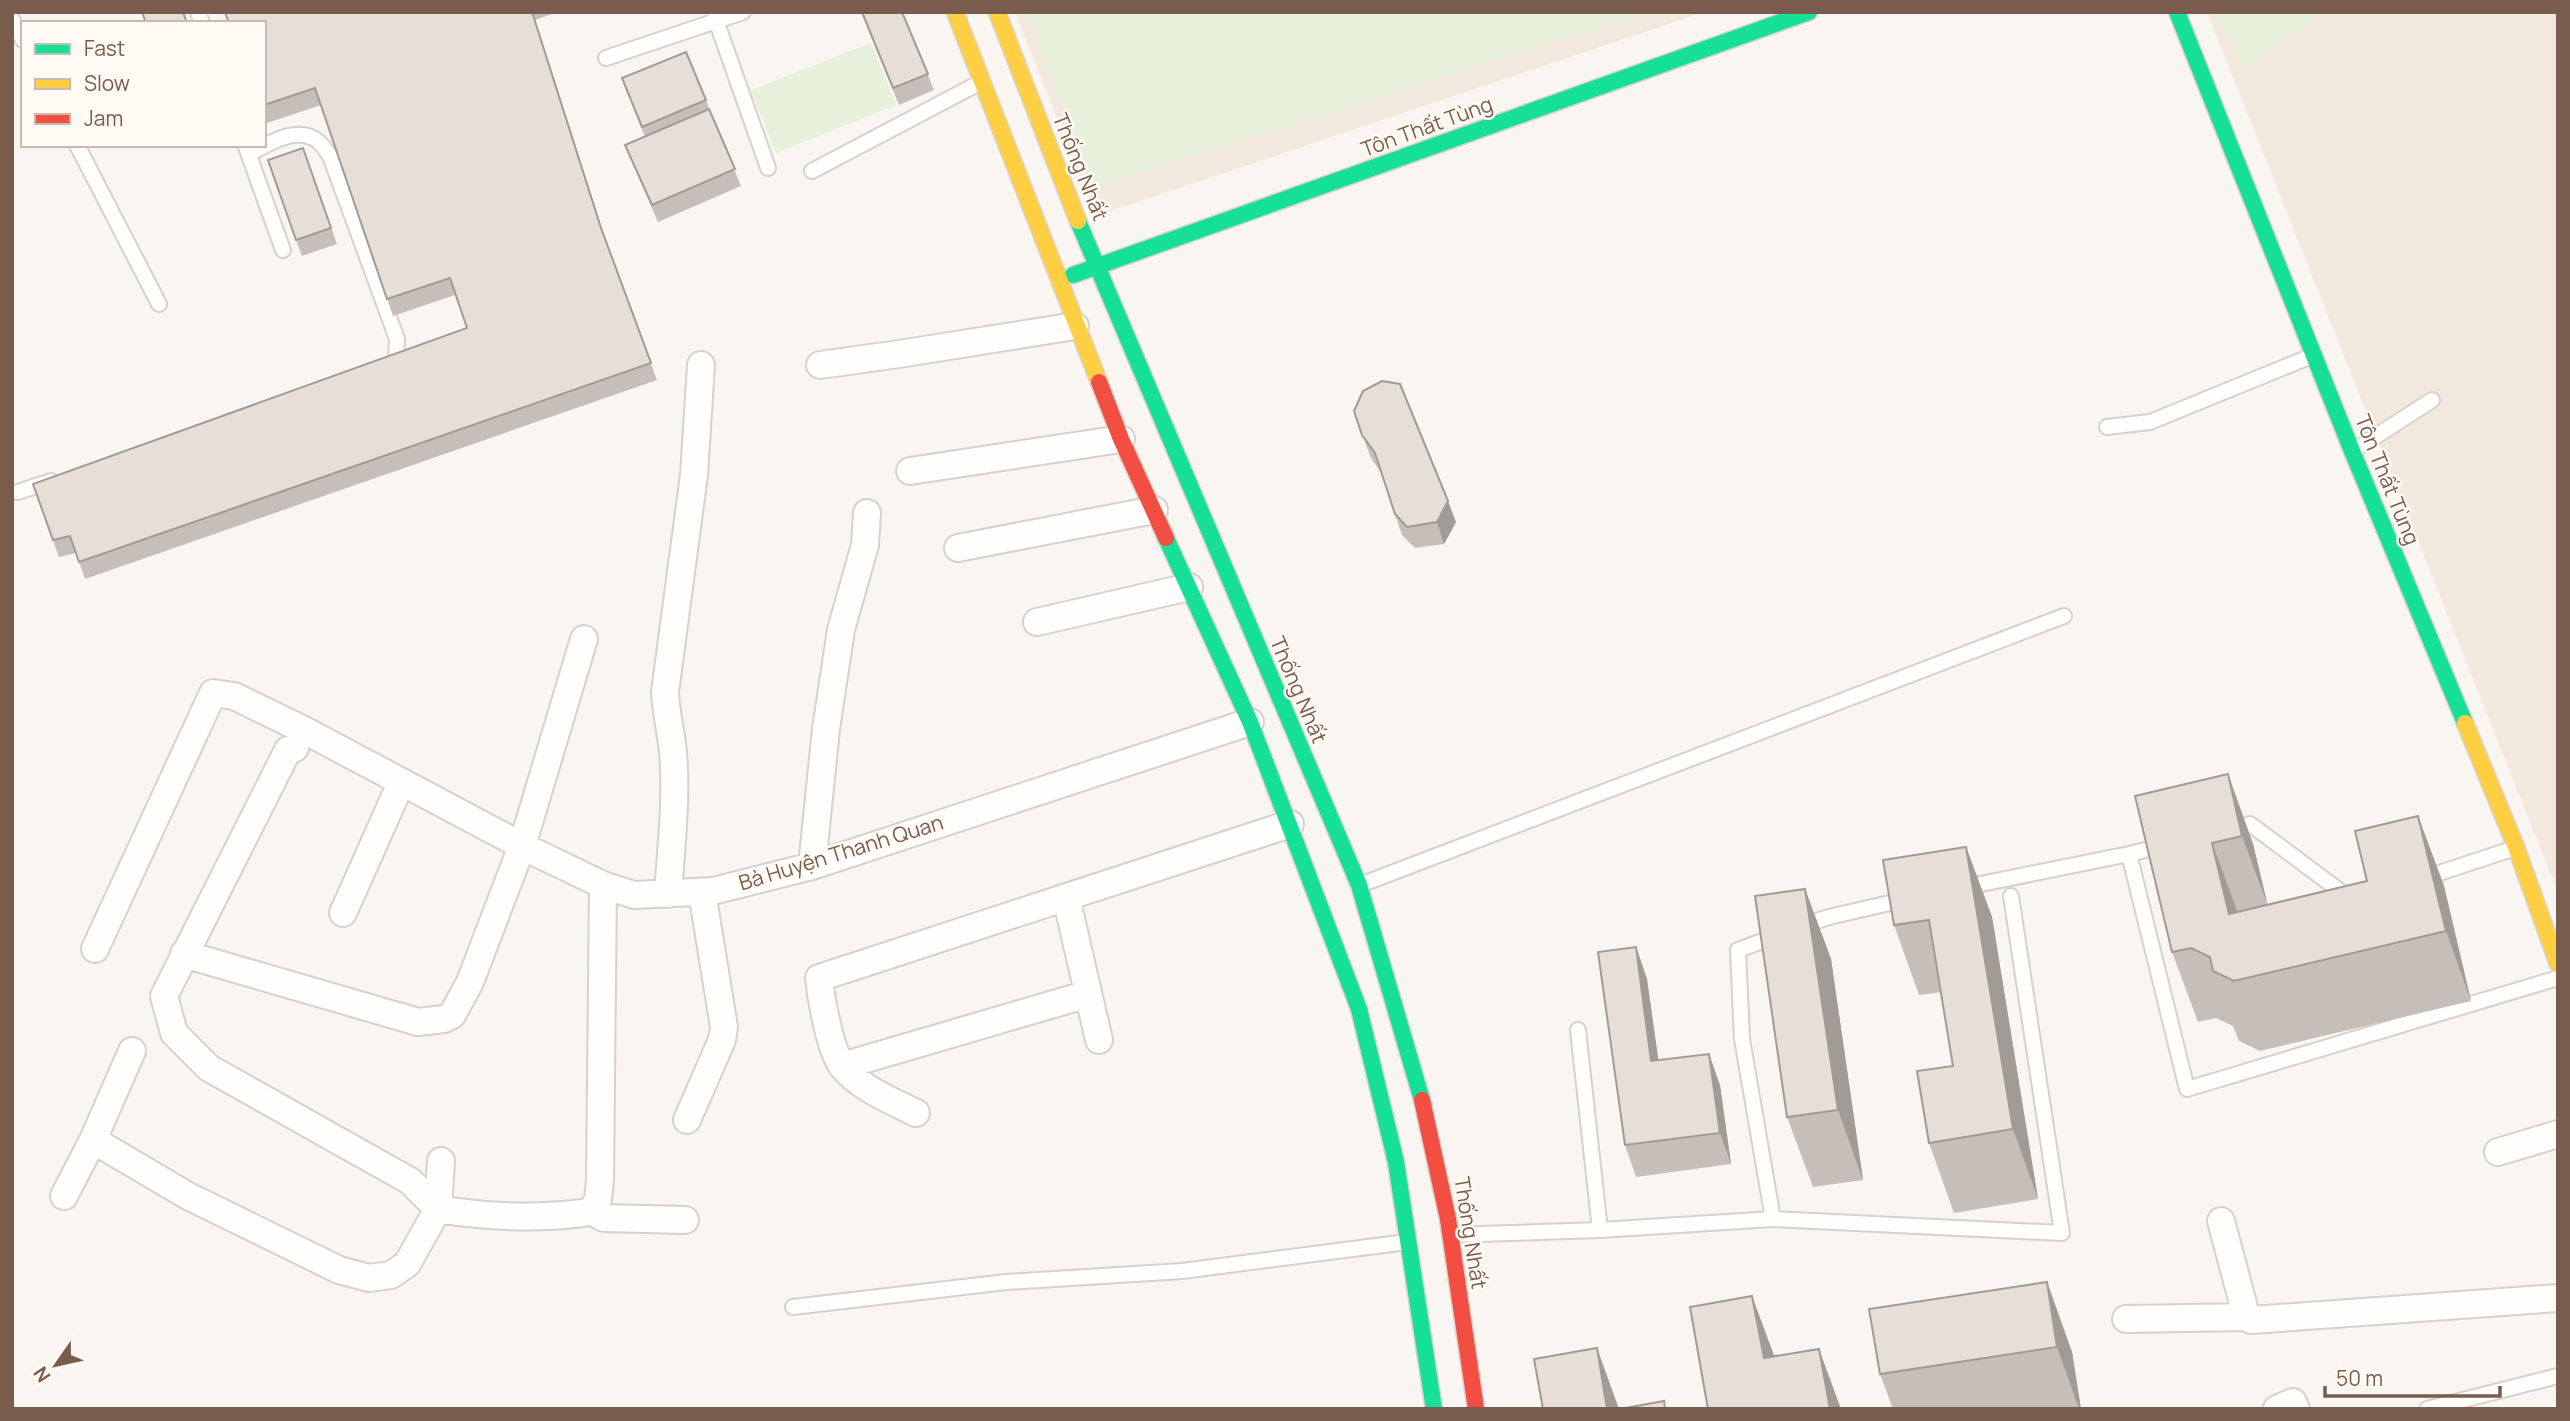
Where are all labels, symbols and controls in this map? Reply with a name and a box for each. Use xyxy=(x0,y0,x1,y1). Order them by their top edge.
legend xyxy=(21,21,266,147)
text: Fast xyxy=(84,34,125,62)
text: Slow xyxy=(84,69,130,97)
street label: Tôn Thất Tùng xyxy=(1357,89,1496,163)
text: Jam xyxy=(84,104,123,132)
street label: Thống Nhất xyxy=(1047,109,1115,224)
street label: Tôn Thất Tùng xyxy=(2349,410,2427,549)
street label: Thống Nhất xyxy=(1264,632,1334,747)
street label: Bà Huyện Thanh Quan xyxy=(735,808,946,896)
street label: Thống Nhất xyxy=(1448,1175,1494,1291)
north arrow xyxy=(21,1330,91,1400)
scale bar xyxy=(2325,1354,2500,1398)
text: N xyxy=(27,1362,57,1387)
text: 50 m xyxy=(2336,1364,2383,1392)

